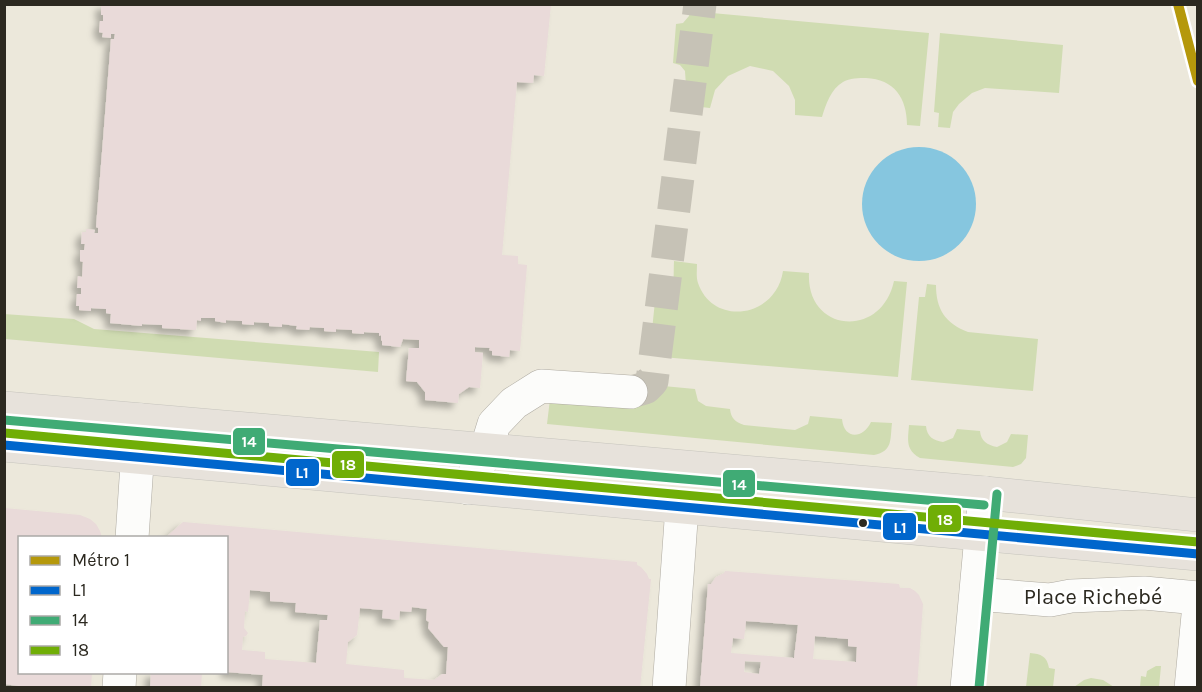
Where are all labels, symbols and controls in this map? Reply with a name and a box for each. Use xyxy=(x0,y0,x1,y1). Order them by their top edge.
line badge: 14 xyxy=(232,427,266,456)
text: 14 xyxy=(241,432,257,451)
line badge: 18 xyxy=(331,450,365,479)
text: 18 xyxy=(340,455,356,474)
line badge: L1 xyxy=(285,458,320,487)
text: L1 xyxy=(295,463,309,482)
line badge: 14 xyxy=(722,469,756,498)
text: 14 xyxy=(731,475,747,494)
line badge: 18 xyxy=(927,504,962,533)
text: 18 xyxy=(937,510,953,529)
line badge: L1 xyxy=(882,512,917,541)
unlabelled marker xyxy=(857,517,869,529)
text: L1 xyxy=(893,518,907,537)
legend xyxy=(18,536,228,674)
text: Métro 1 xyxy=(72,549,130,571)
text: L1 xyxy=(72,579,86,601)
street label: Place Richebé xyxy=(1024,584,1162,610)
text: 14 xyxy=(72,609,88,631)
text: 18 xyxy=(72,639,89,661)

